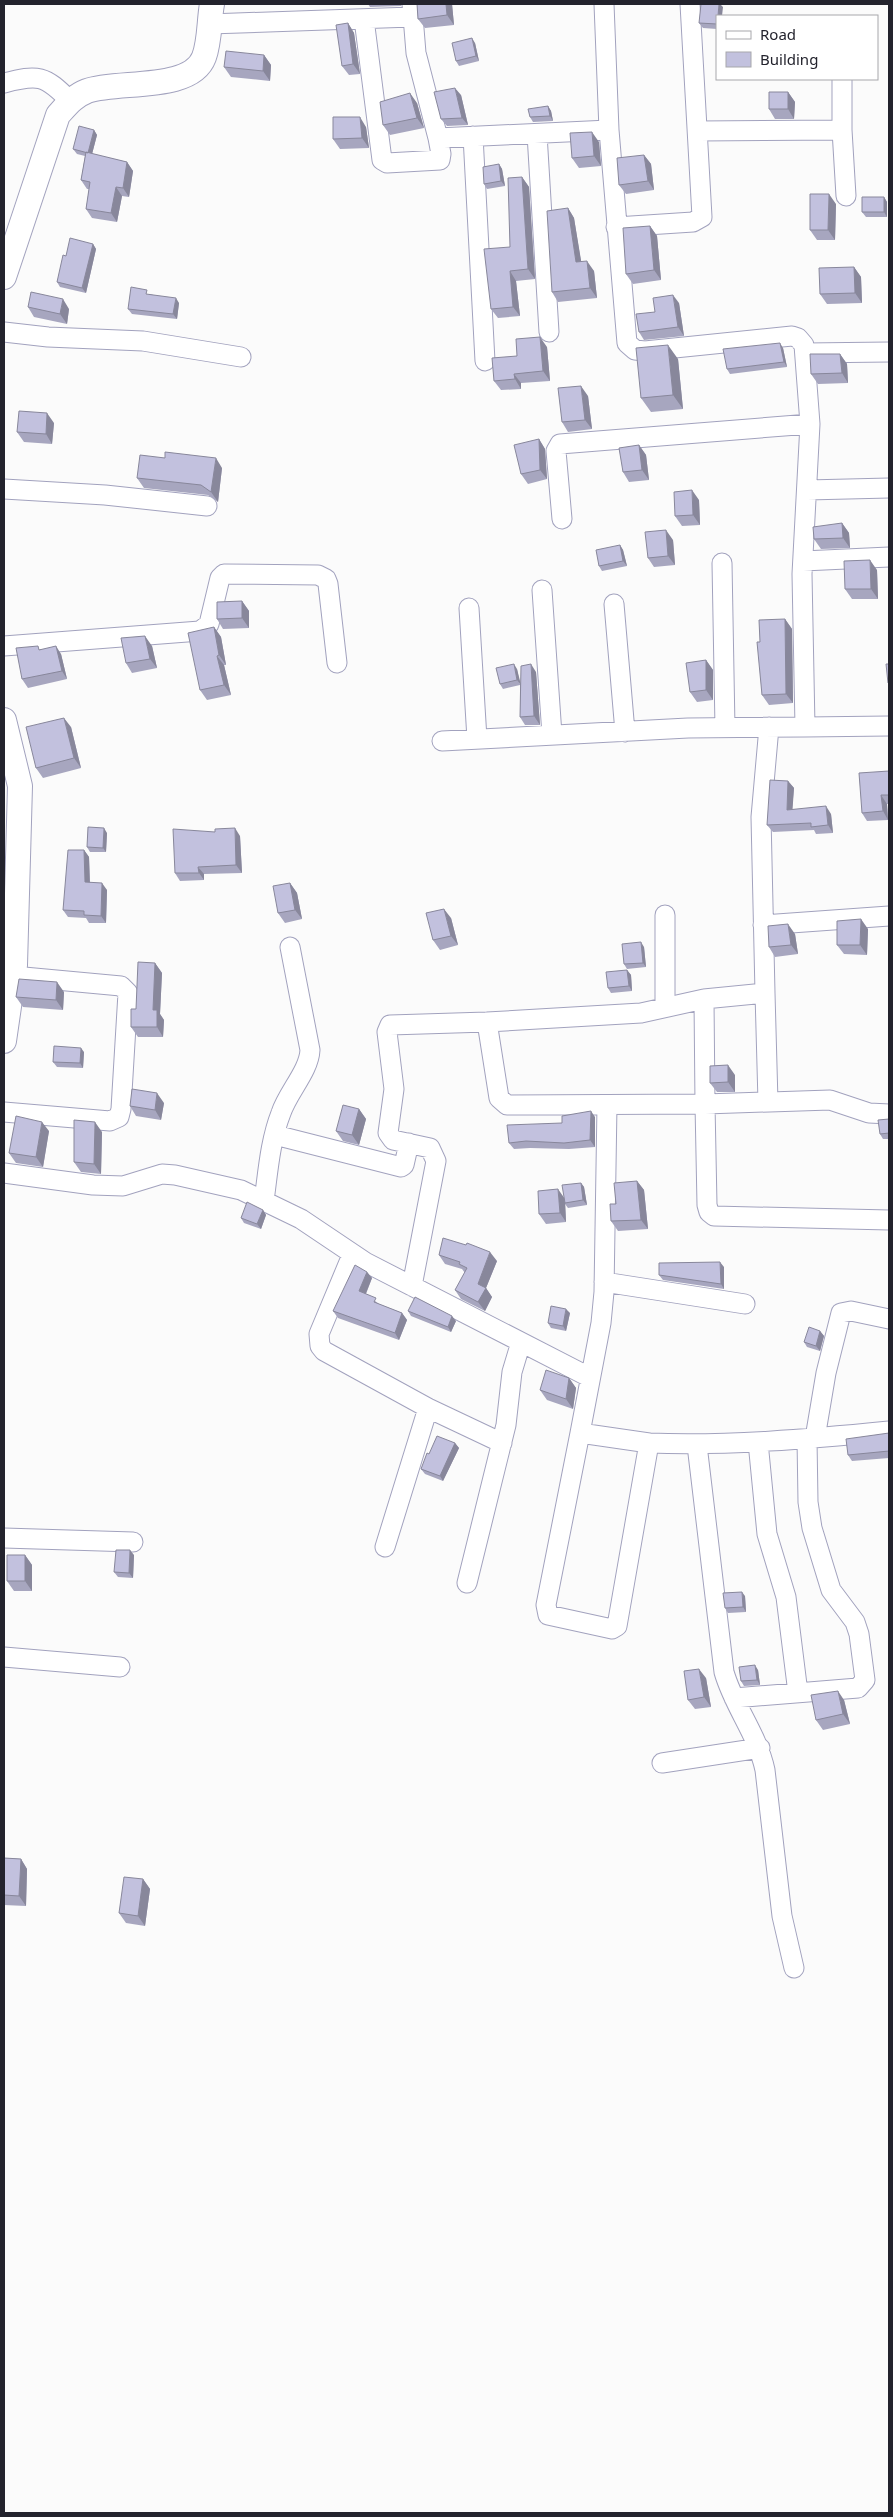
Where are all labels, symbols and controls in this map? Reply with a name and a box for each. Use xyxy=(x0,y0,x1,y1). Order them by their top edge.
legend xyxy=(716,15,878,80)
text: Road xyxy=(760,24,796,44)
text: Building xyxy=(760,49,818,69)

